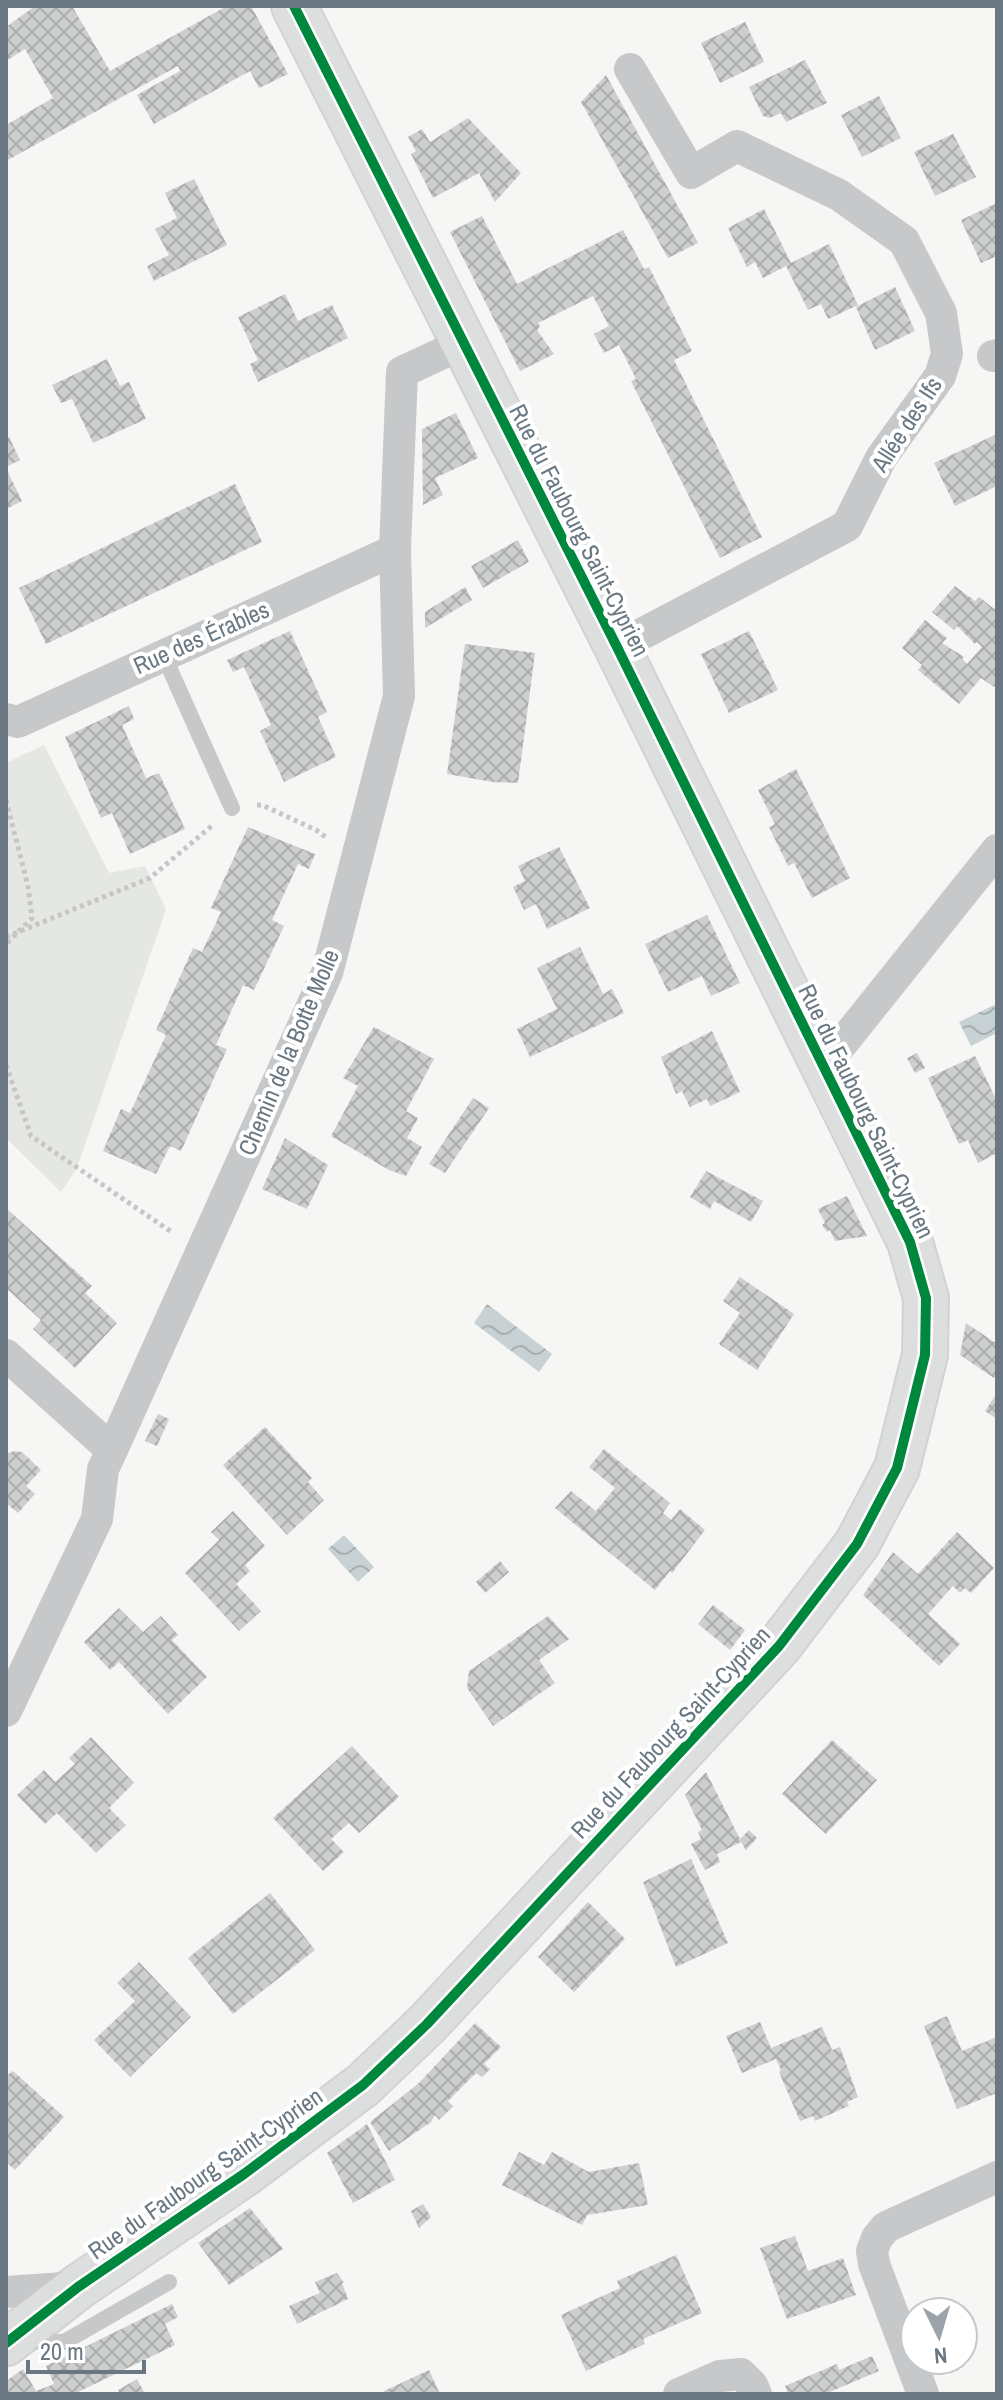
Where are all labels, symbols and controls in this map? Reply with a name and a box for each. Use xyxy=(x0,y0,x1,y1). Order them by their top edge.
street label: Allée des Ifs xyxy=(863,370,949,479)
street label: Rue du Faubourg Saint-Cyprien xyxy=(502,398,658,662)
street label: Rue des Érables xyxy=(128,593,274,681)
street label: Chemin de la Botte Molle xyxy=(230,944,346,1160)
street label: Rue du Faubourg Saint-Cyprien xyxy=(791,979,943,1243)
street label: Rue du Faubourg Saint-Cyprien xyxy=(563,1619,777,1845)
street label: Rue du Faubourg Saint-Cyprien xyxy=(82,2080,328,2266)
north arrow xyxy=(899,2296,979,2376)
scale bar xyxy=(28,2324,144,2374)
text: 20 m xyxy=(40,2335,84,2367)
text: N xyxy=(933,2340,949,2371)

